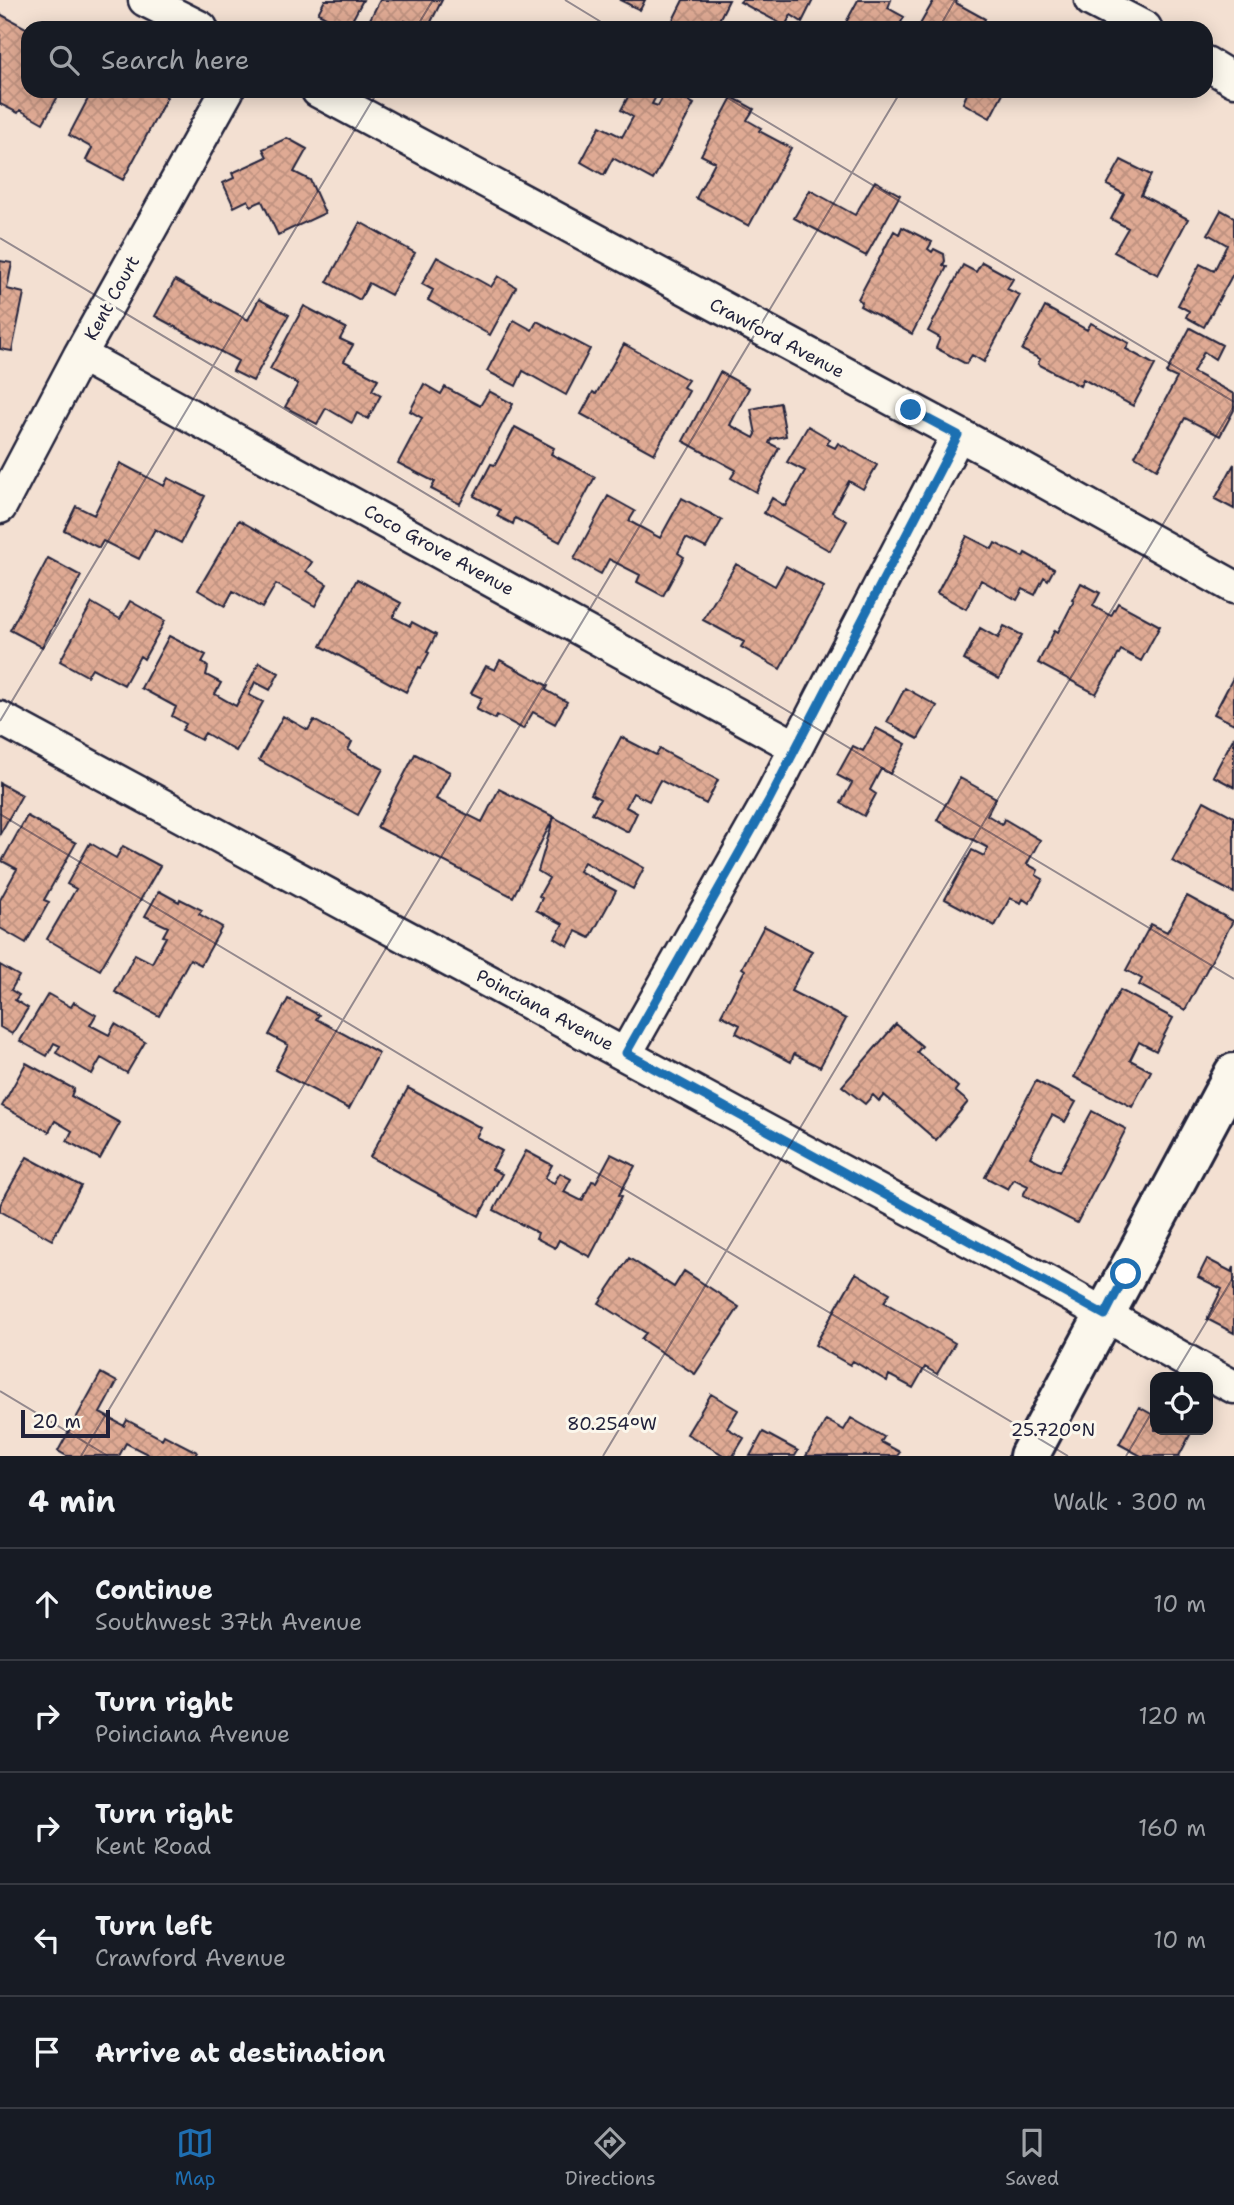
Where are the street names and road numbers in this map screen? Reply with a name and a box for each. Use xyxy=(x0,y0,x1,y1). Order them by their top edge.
street label: Kent Court xyxy=(79,251,145,345)
street label: Crawford Avenue xyxy=(705,292,849,384)
street label: Coco Grove Avenue xyxy=(360,499,518,601)
street label: Poinciana Avenue xyxy=(472,964,618,1056)

